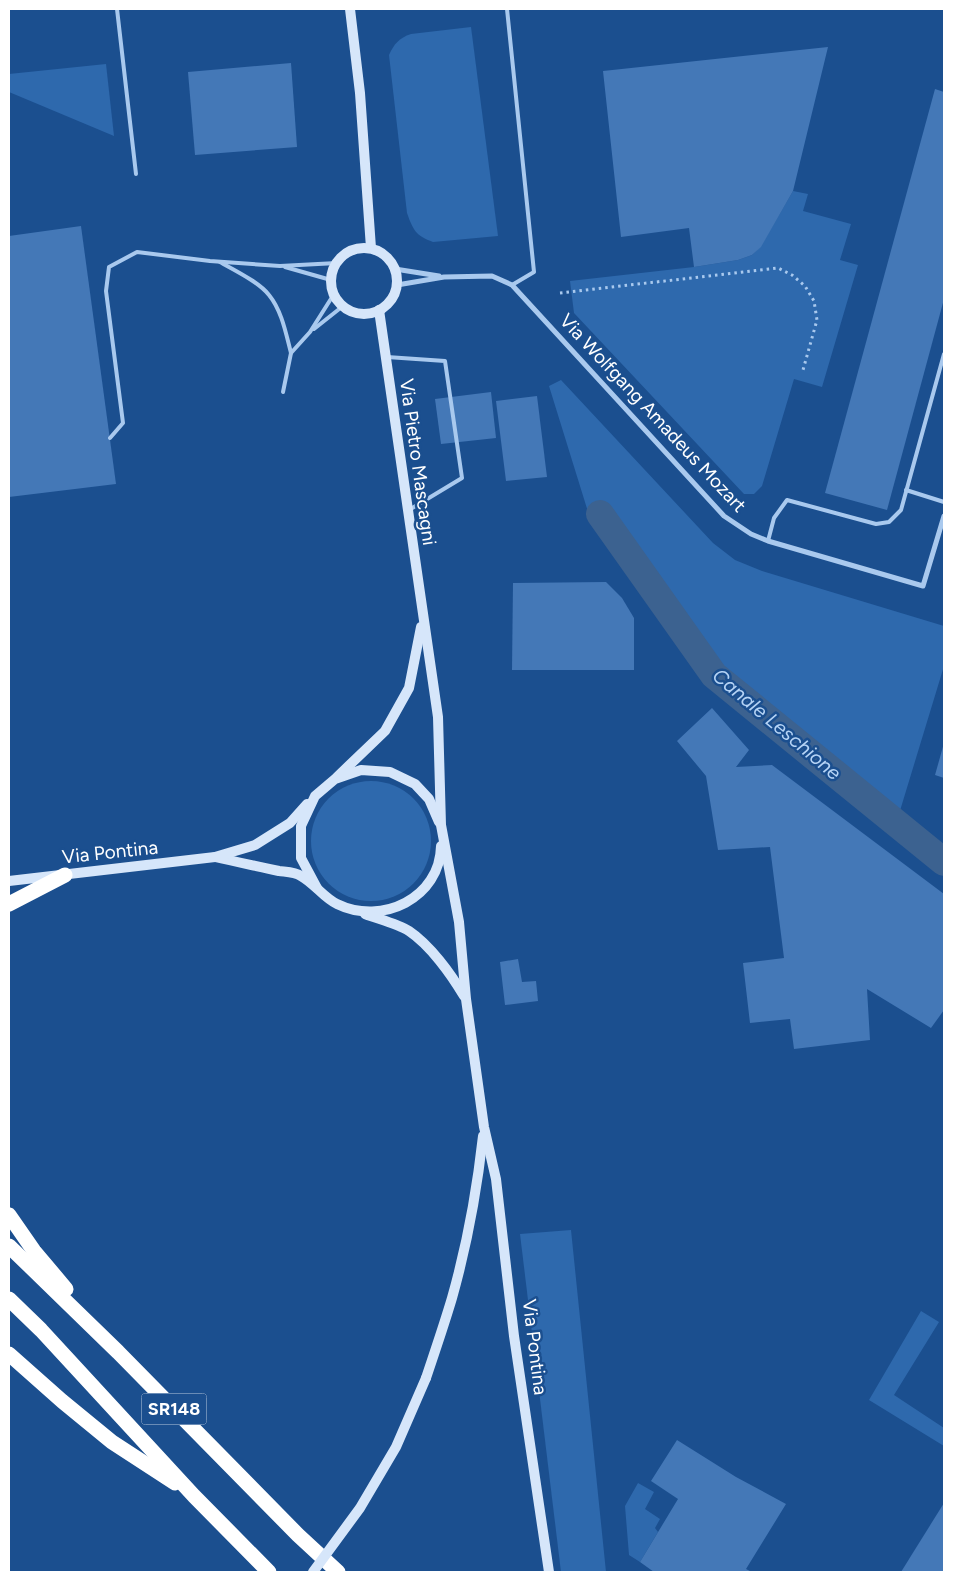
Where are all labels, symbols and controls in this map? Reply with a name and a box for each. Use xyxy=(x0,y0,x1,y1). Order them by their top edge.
street label: Via Wolfgang Amadeus Mozart xyxy=(555,309,751,517)
street label: Via Pietro Mascagni xyxy=(395,377,441,547)
water label: Canale Leschione xyxy=(708,663,846,785)
street label: Via Pontina xyxy=(61,836,159,868)
street label: Via Pontina xyxy=(518,1298,552,1396)
road number: SR148 xyxy=(142,1394,206,1425)

